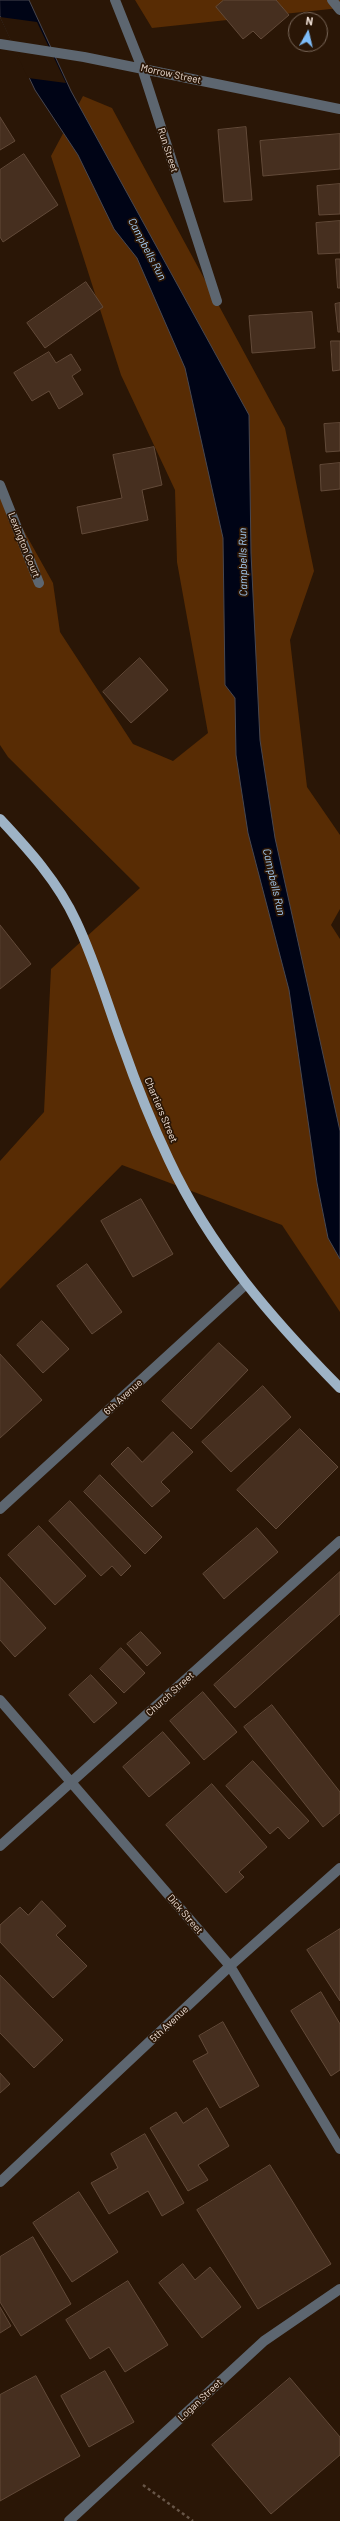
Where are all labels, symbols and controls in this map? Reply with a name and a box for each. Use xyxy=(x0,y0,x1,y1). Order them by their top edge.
north arrow xyxy=(288,12,328,52)
text: N xyxy=(305,14,314,28)
street label: Morrow Street xyxy=(140,62,202,86)
street label: Run Street xyxy=(155,126,181,174)
water label: Campbells Run xyxy=(125,216,169,282)
street label: Lexington Court xyxy=(5,511,43,579)
water label: Campbells Run xyxy=(236,528,250,596)
water label: Campbells Run xyxy=(260,847,288,917)
street label: Chartiers Street xyxy=(142,1076,180,1144)
street label: 6th Avenue xyxy=(101,1376,145,1418)
street label: Church Street xyxy=(144,1669,196,1719)
street label: Dick Street xyxy=(165,1892,205,1936)
street label: 5th Avenue xyxy=(147,2003,191,2045)
street label: Logan Street xyxy=(175,2376,225,2424)

